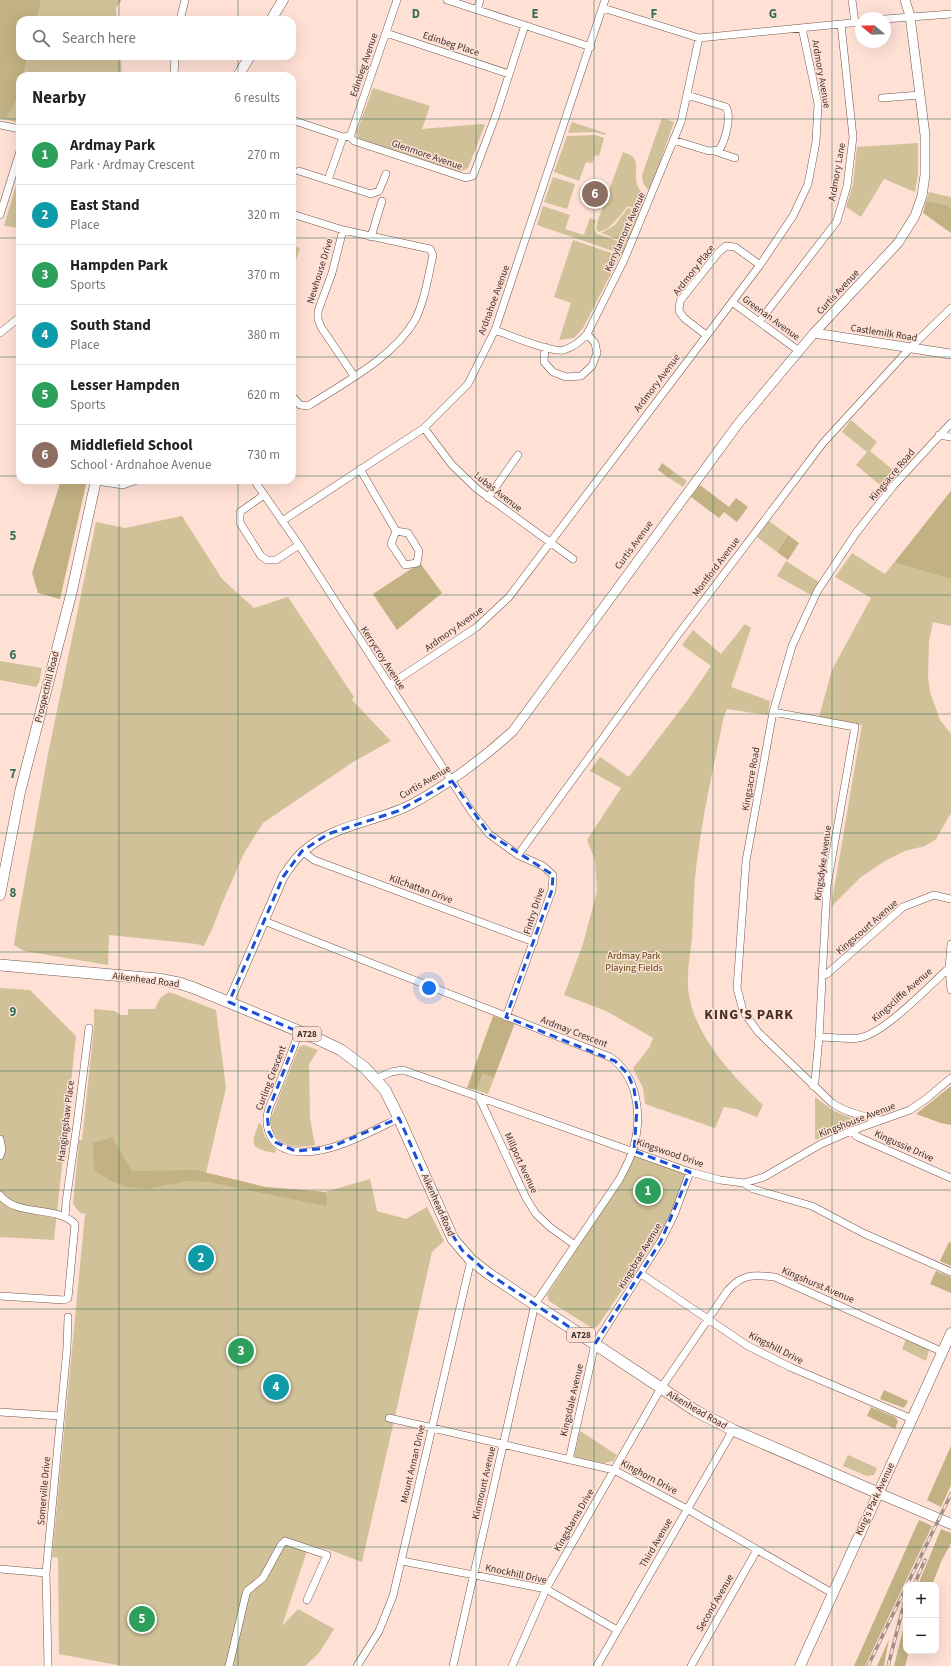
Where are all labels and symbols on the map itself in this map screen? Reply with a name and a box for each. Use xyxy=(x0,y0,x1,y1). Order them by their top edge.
text: D xyxy=(412,5,420,23)
text: E xyxy=(531,5,539,23)
text: F xyxy=(651,5,658,23)
text: G xyxy=(769,5,777,23)
north arrow xyxy=(855,12,891,48)
street label: Edinbeg Place xyxy=(421,28,481,60)
street label: Edinbeg Avenue xyxy=(346,31,382,99)
street label: Ardmory Avenue xyxy=(808,39,834,109)
street label: Glenmore Avenue xyxy=(390,136,464,174)
street label: Ardmory Lane xyxy=(825,142,849,202)
pin: 6 xyxy=(582,179,608,209)
street label: Kerrylamont Avenue xyxy=(601,190,649,274)
street label: Newhouse Drive xyxy=(303,236,337,305)
street label: Ardmory Place xyxy=(670,242,718,298)
street label: Ardnahoe Avenue xyxy=(475,263,513,337)
street label: Curtis Avenue xyxy=(813,266,863,318)
street label: Greenan Avenue xyxy=(739,292,803,344)
street label: Castlemilk Road xyxy=(850,321,918,345)
street label: Ardmory Avenue xyxy=(631,351,683,415)
street label: Kingsacre Road xyxy=(866,446,918,504)
street label: Lubas Avenue xyxy=(471,469,525,515)
street label: Curtis Avenue xyxy=(611,518,657,572)
text: 5 xyxy=(10,527,17,545)
street label: Montford Avenue xyxy=(689,534,743,600)
street label: Ardmory Avenue xyxy=(422,603,486,655)
street label: Kerrycroy Avenue xyxy=(357,623,409,693)
text: 6 xyxy=(10,646,17,664)
street label: Prospecthill Road xyxy=(31,650,63,724)
street label: Kingsacre Road xyxy=(739,746,763,812)
street label: Curtis Avenue xyxy=(397,762,453,802)
text: 7 xyxy=(10,765,17,783)
street label: Kingsdyke Avenue xyxy=(811,824,835,901)
street label: Kilchattan Drive xyxy=(387,871,455,907)
text: 8 xyxy=(10,884,17,902)
street label: Fintry Drive xyxy=(520,886,548,936)
street label: Kingscourt Avenue xyxy=(833,896,901,958)
park label: Ardmay Park Playing Fields xyxy=(605,949,663,975)
street label: Kingscliffe Avenue xyxy=(869,965,935,1025)
street label: Aikenhead Road xyxy=(112,969,180,991)
your location xyxy=(419,978,439,998)
text: 9 xyxy=(10,1003,17,1021)
district label: KING'S PARK xyxy=(704,1005,794,1025)
street label: Ardmay Crescent xyxy=(538,1013,610,1051)
road number: A728 xyxy=(293,1027,321,1041)
street label: Curling Crescent xyxy=(252,1043,290,1112)
street label: Hangingshaw Place xyxy=(54,1080,78,1162)
street label: Kingshouse Avenue xyxy=(817,1099,897,1141)
street label: Kingussie Drive xyxy=(872,1127,936,1165)
street label: Millport Avenue xyxy=(501,1130,541,1196)
street label: Kingswood Drive xyxy=(635,1135,705,1171)
street label: Aikenhead Road xyxy=(418,1171,458,1239)
pin: 1 xyxy=(635,1176,661,1206)
street label: Kingsbrae Avenue xyxy=(615,1220,665,1292)
pin: 2 xyxy=(188,1243,214,1273)
street label: Kingshurst Avenue xyxy=(780,1263,856,1307)
road number: A728 xyxy=(567,1328,595,1342)
street label: Kingshill Drive xyxy=(746,1328,806,1368)
pin: 3 xyxy=(228,1336,254,1366)
street label: Kingsdale Avenue xyxy=(557,1362,587,1438)
pin: 4 xyxy=(263,1372,289,1402)
street label: Aikenhead Road xyxy=(664,1387,730,1433)
street label: Mount Annan Drive xyxy=(397,1424,429,1504)
street label: Kinmount Avenue xyxy=(469,1445,499,1521)
street label: Somerville Drive xyxy=(34,1456,54,1526)
street label: Kinghorn Drive xyxy=(618,1456,680,1498)
street label: King's Park Avenue xyxy=(852,1460,898,1538)
street label: Kingsbarns Drive xyxy=(550,1486,598,1554)
street label: Third Avenue xyxy=(636,1516,676,1570)
street label: Knockhill Drive xyxy=(484,1561,548,1587)
street label: Second Avenue xyxy=(693,1572,737,1634)
pin: 5 xyxy=(129,1604,155,1634)

